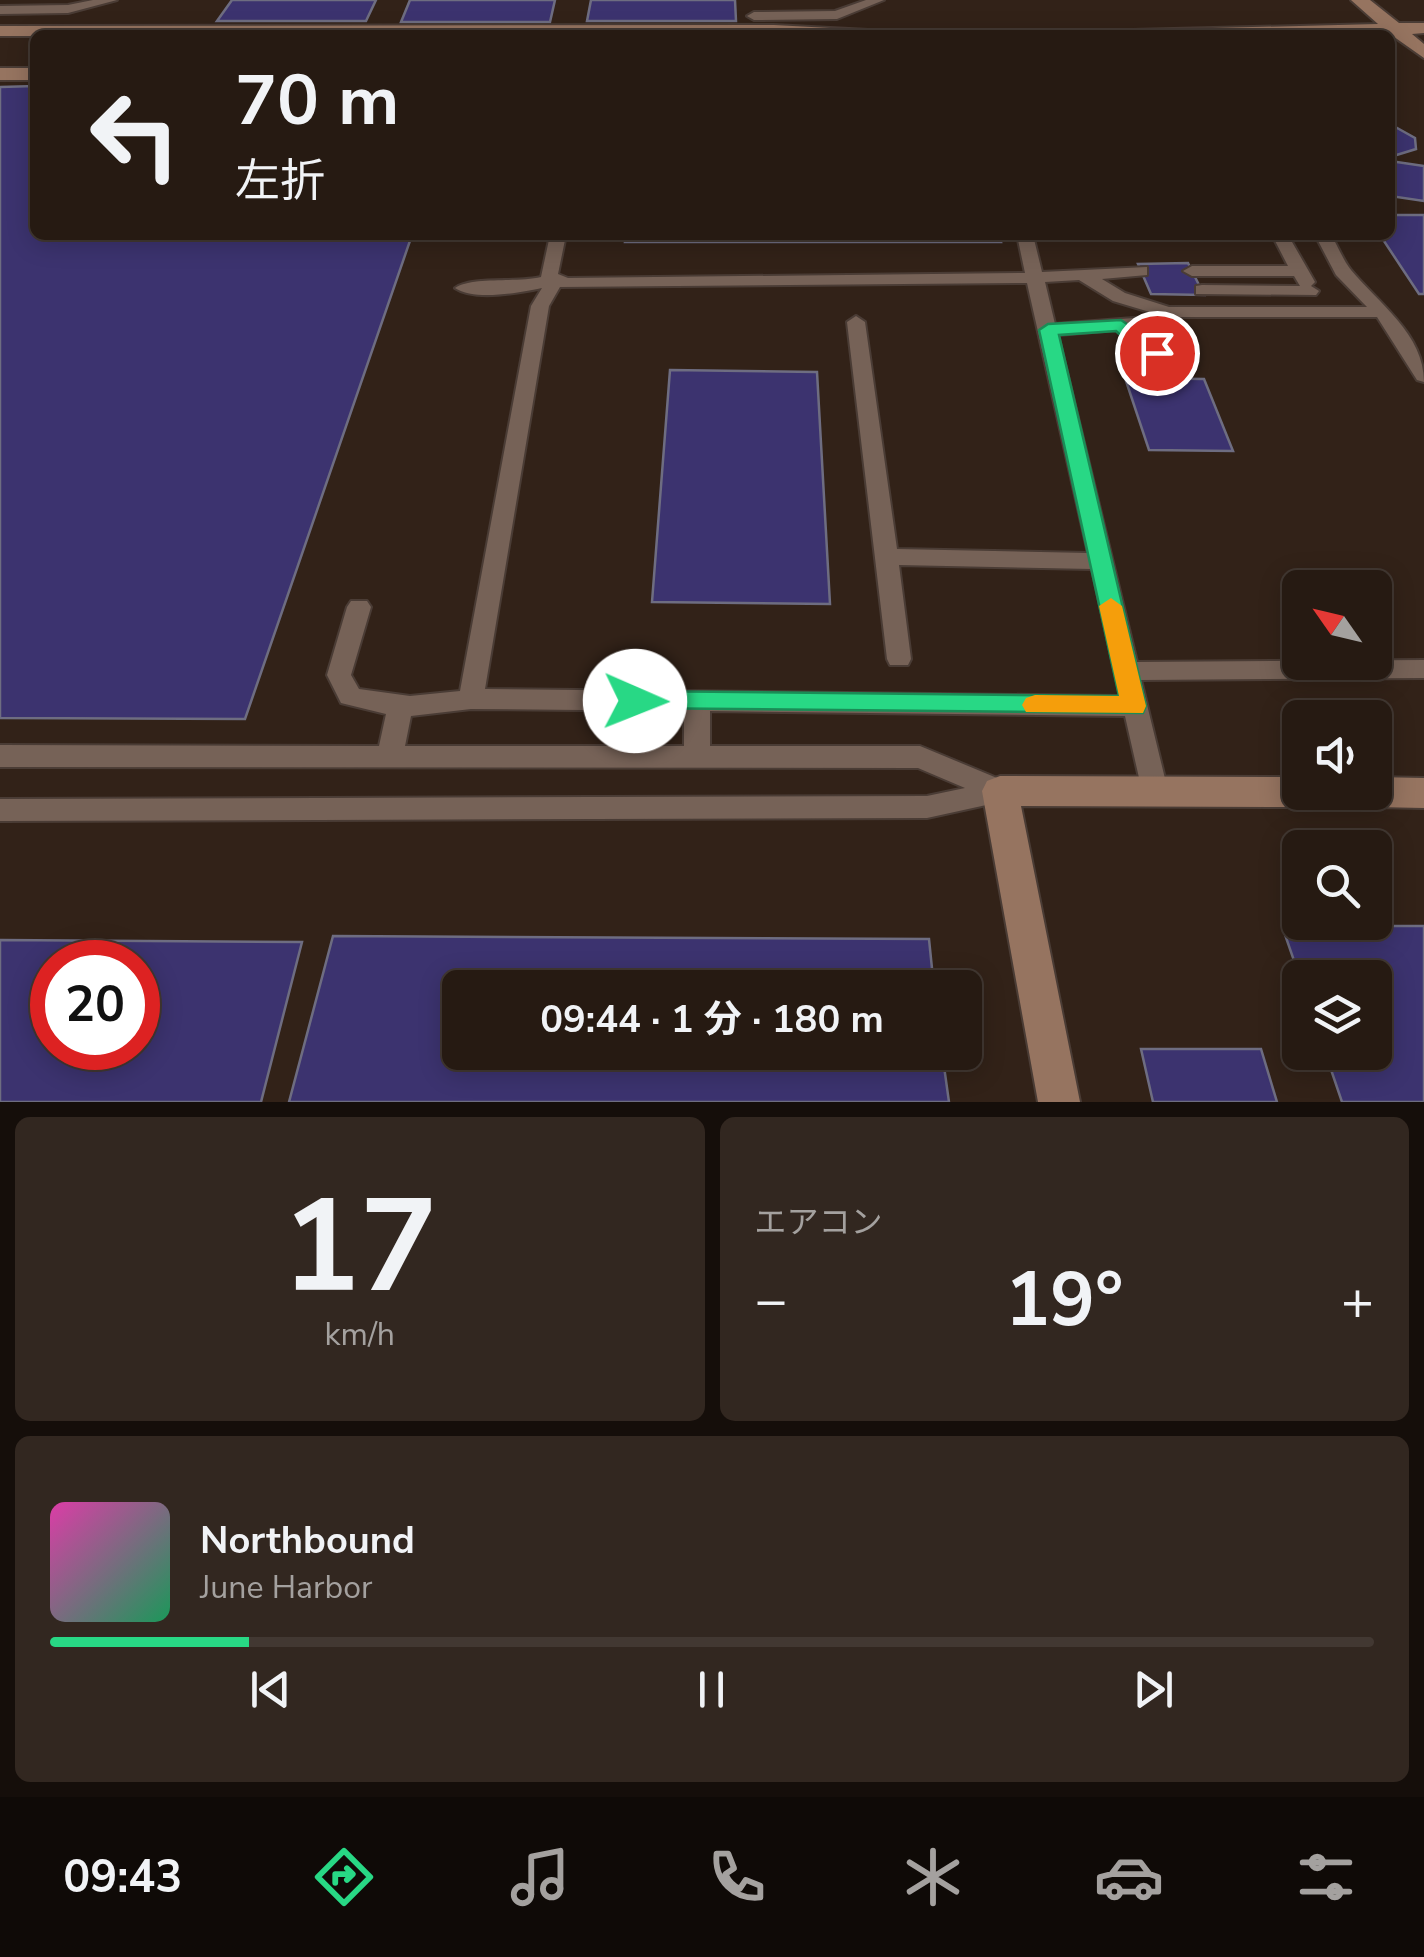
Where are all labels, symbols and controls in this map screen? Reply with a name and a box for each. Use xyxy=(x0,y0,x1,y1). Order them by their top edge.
text: 70 m xyxy=(235,53,399,149)
icon: left xyxy=(70,70,200,200)
text: 左折 xyxy=(235,151,325,212)
pin xyxy=(1115,311,1200,396)
icon: arrive xyxy=(1130,326,1185,381)
north arrow xyxy=(1282,570,1392,680)
map controls xyxy=(1282,570,1392,1070)
position arrow xyxy=(583,649,687,753)
button: sound xyxy=(1282,700,1392,810)
button: search xyxy=(1282,830,1392,940)
speed limit sign: 20 xyxy=(30,940,160,1070)
button: layers xyxy=(1282,960,1392,1070)
text: 09:44 · 1 分 · 180 m xyxy=(540,994,884,1045)
text: 17 xyxy=(282,1159,438,1336)
text: エアコン xyxy=(755,1201,883,1244)
text: 19° xyxy=(1005,1249,1123,1351)
text: − xyxy=(755,1263,788,1338)
text: + xyxy=(1341,1263,1374,1338)
text: km/h xyxy=(324,1313,395,1356)
text: Northbound xyxy=(200,1515,415,1566)
text: June Harbor xyxy=(200,1566,372,1609)
icon: previous xyxy=(243,1662,298,1717)
icon: pause xyxy=(684,1662,739,1717)
icon: next xyxy=(1126,1662,1181,1717)
icon: directions xyxy=(309,1842,379,1912)
icon: music xyxy=(505,1842,575,1912)
icon: phone xyxy=(702,1842,772,1912)
icon: climate xyxy=(898,1842,968,1912)
icon: car xyxy=(1094,1842,1164,1912)
icon: filters xyxy=(1291,1842,1361,1912)
text: 09:43 xyxy=(63,1847,182,1908)

